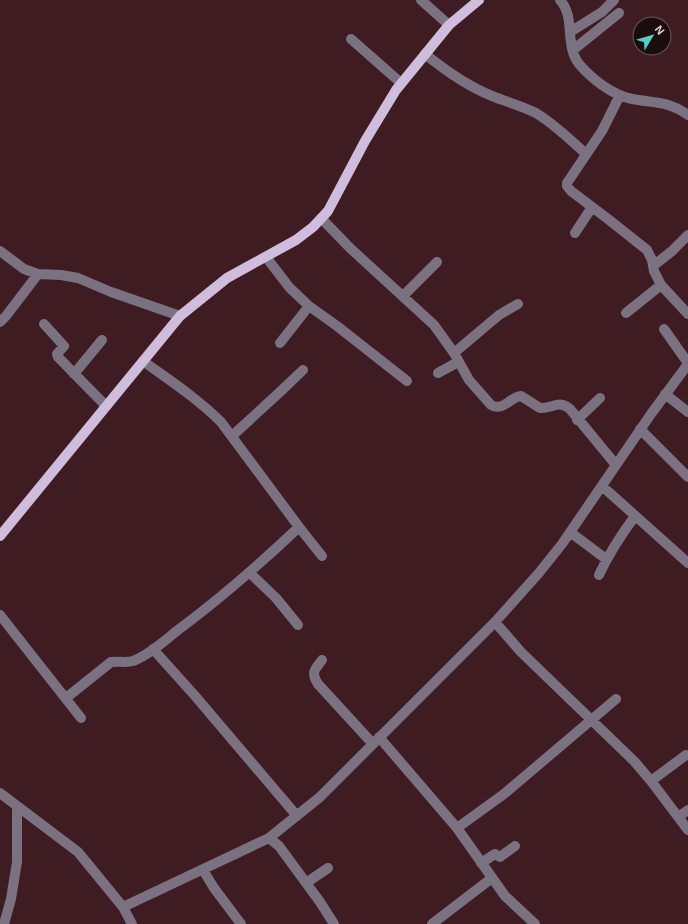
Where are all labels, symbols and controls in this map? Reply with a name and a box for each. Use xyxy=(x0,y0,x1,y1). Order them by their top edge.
north arrow xyxy=(632,16,672,56)
text: N xyxy=(653,23,667,37)

